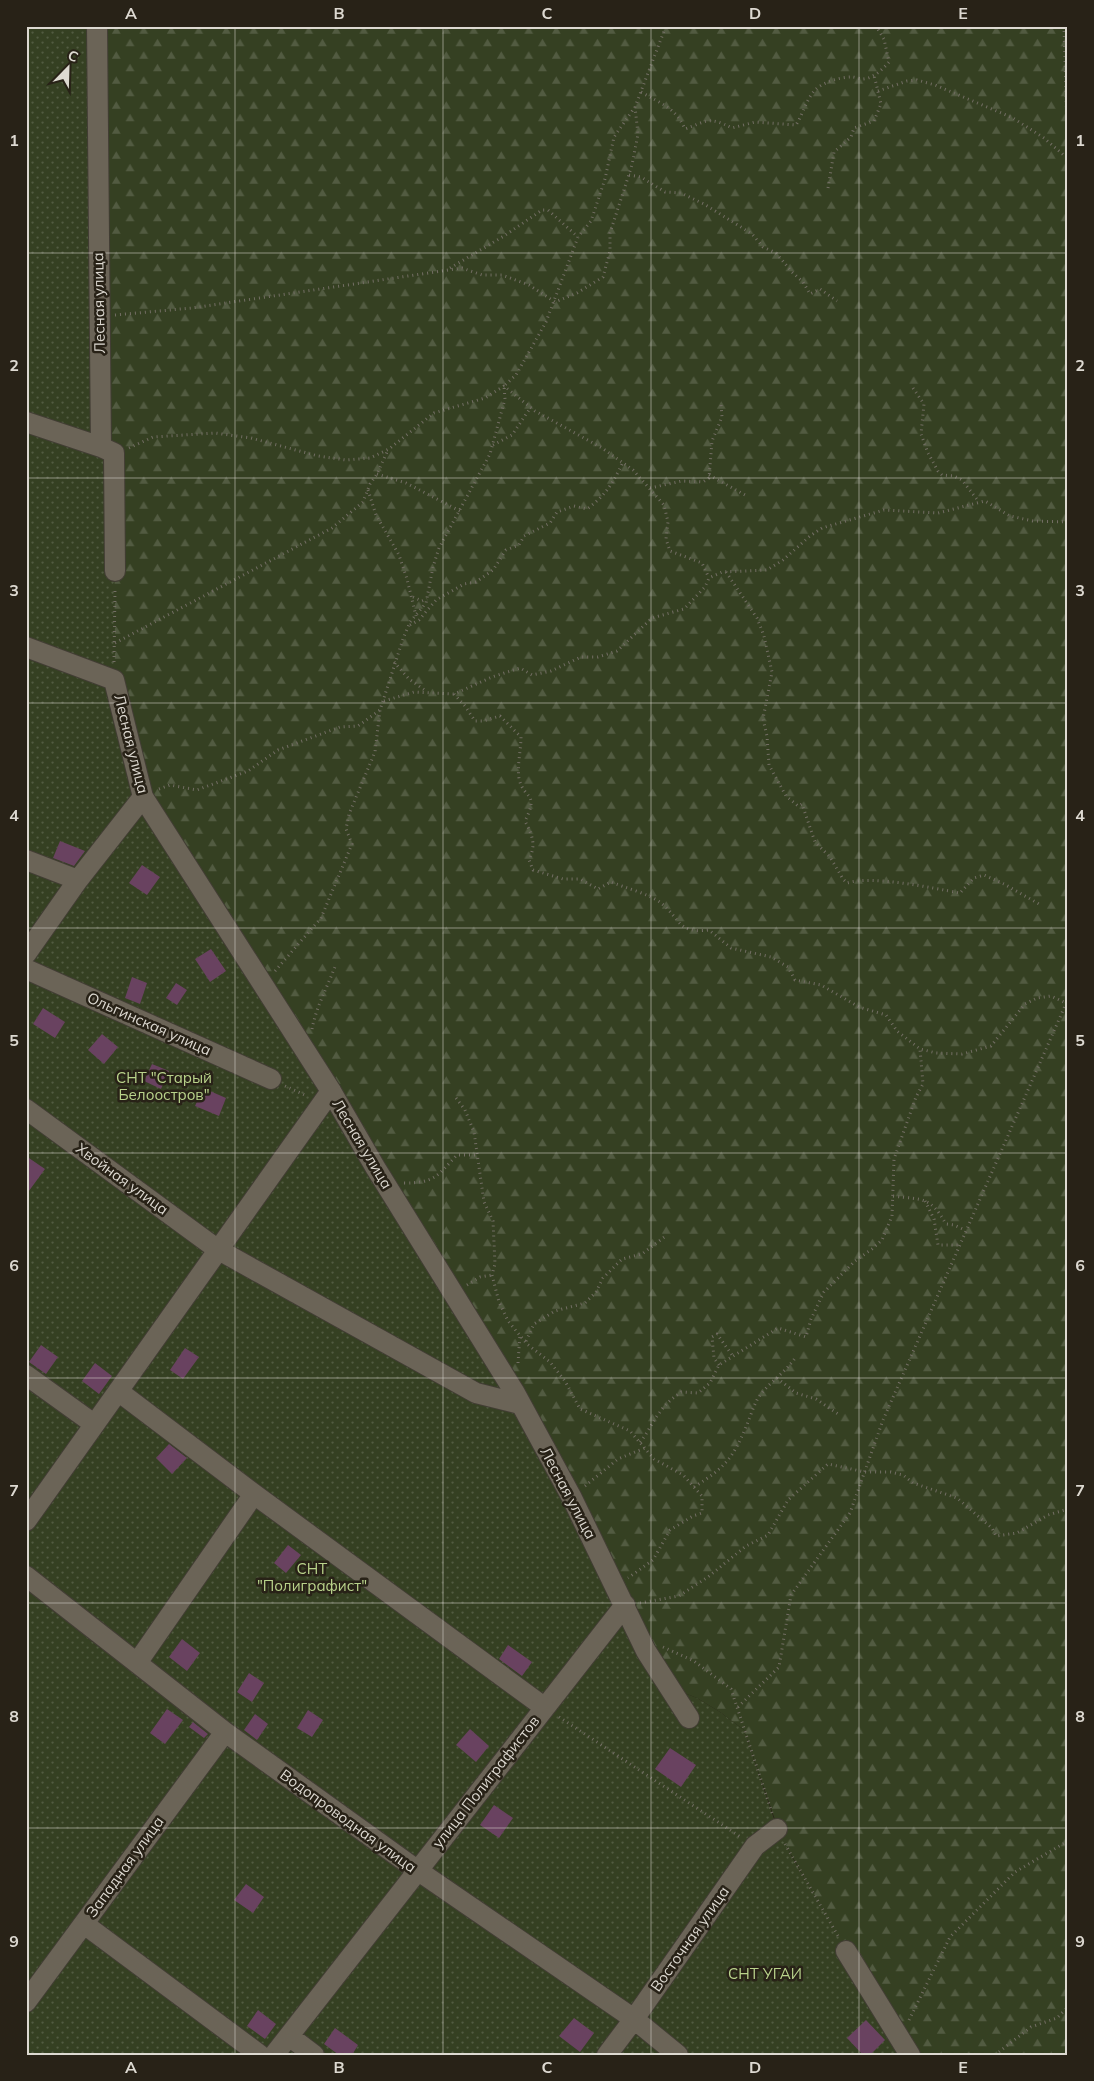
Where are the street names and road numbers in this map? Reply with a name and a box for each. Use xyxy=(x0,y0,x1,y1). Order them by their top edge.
street label: Лесная улица xyxy=(88,252,109,354)
street label: Лесная улица xyxy=(110,692,153,795)
street label: Ольгинская улица xyxy=(84,988,214,1059)
street label: Лесная улица xyxy=(328,1095,397,1192)
street label: Хвойная улица xyxy=(72,1139,172,1219)
street label: Лесная улица xyxy=(536,1444,601,1542)
street label: улица Полиграфистов xyxy=(428,1712,543,1852)
street label: Водопроводная улица xyxy=(276,1765,420,1876)
street label: Западная улица xyxy=(82,1813,168,1921)
street label: Восточная улица xyxy=(646,1882,733,1995)

